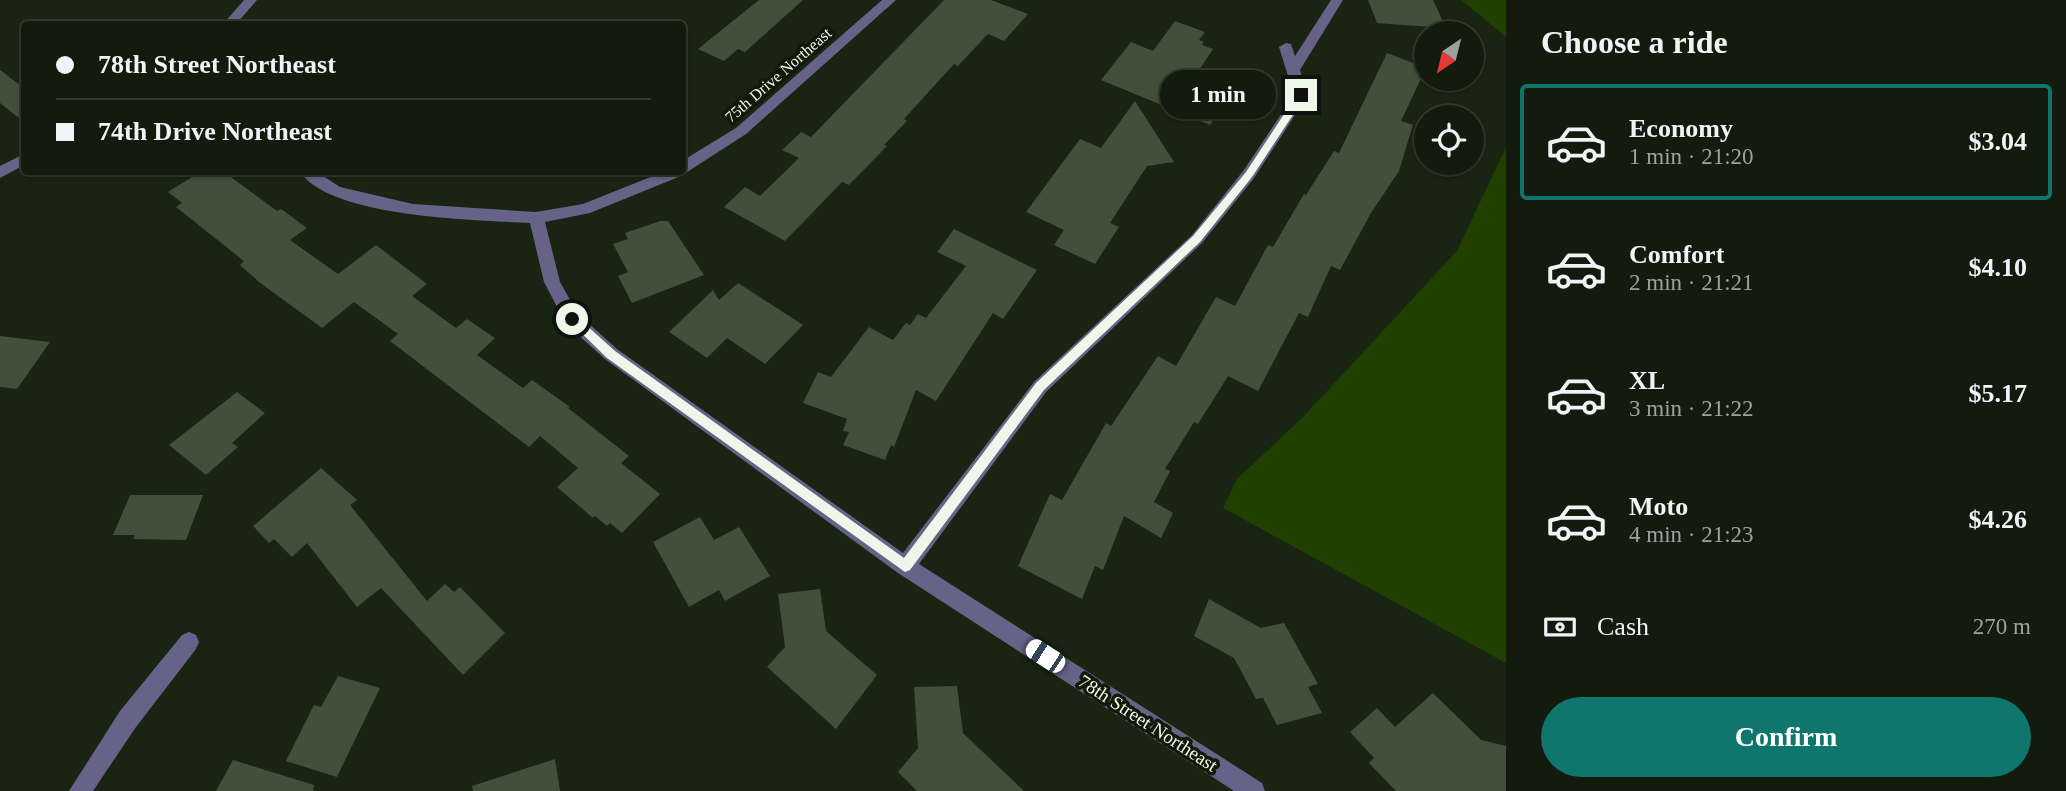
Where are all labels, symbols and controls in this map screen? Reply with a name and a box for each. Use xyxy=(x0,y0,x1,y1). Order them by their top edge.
north arrow xyxy=(1414,21,1484,91)
map controls xyxy=(1414,21,1484,175)
street label: 75th Drive Northeast xyxy=(721,24,835,126)
text: Choose a ride xyxy=(1541,24,1728,60)
text: 78th Street Northeast xyxy=(98,50,336,79)
callout: 1 min xyxy=(1161,70,1276,119)
route end xyxy=(1285,79,1317,111)
text: 1 min xyxy=(1190,82,1246,107)
button: locate xyxy=(1414,105,1484,175)
icon: car xyxy=(1545,111,1608,174)
text: Economy xyxy=(1629,114,1733,143)
text: 74th Drive Northeast xyxy=(98,117,332,146)
text: $3.04 xyxy=(1969,127,2027,156)
text: 1 min · 21:20 xyxy=(1629,144,1754,169)
icon: car xyxy=(1545,237,1608,300)
text: Comfort xyxy=(1629,240,1724,269)
text: $4.10 xyxy=(1969,253,2027,282)
text: 2 min · 21:21 xyxy=(1629,270,1754,295)
route start xyxy=(556,303,588,335)
icon: car xyxy=(1545,363,1608,426)
text: XL xyxy=(1629,366,1665,395)
text: $5.17 xyxy=(1969,379,2027,408)
text: 3 min · 21:22 xyxy=(1629,396,1754,421)
icon: car xyxy=(1545,489,1608,552)
text: Moto xyxy=(1629,492,1688,521)
text: $4.26 xyxy=(1969,505,2027,534)
text: 4 min · 21:23 xyxy=(1629,522,1754,547)
icon: cash xyxy=(1541,608,1579,646)
text: Cash xyxy=(1597,612,1649,641)
text: 270 m xyxy=(1973,614,2031,639)
car xyxy=(1022,636,1069,676)
street label: 78th Street Northeast xyxy=(1075,670,1222,776)
button: Confirm xyxy=(1541,697,2031,777)

